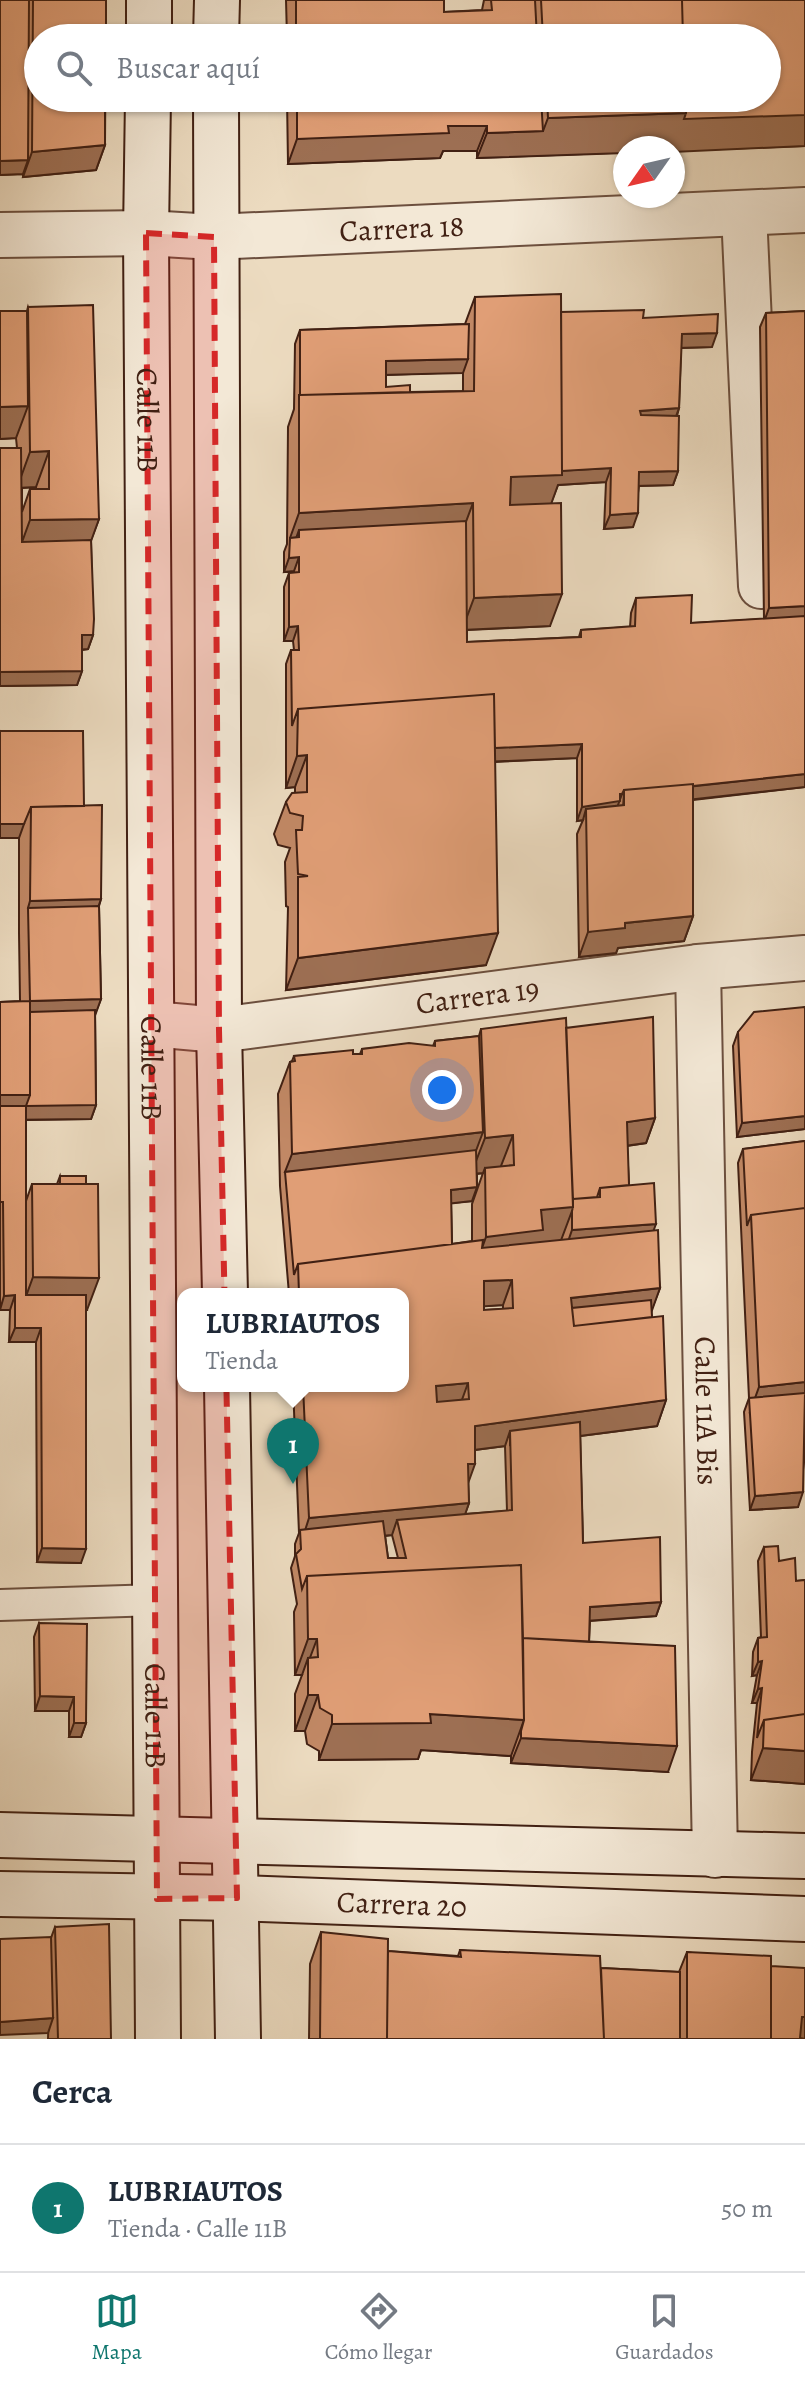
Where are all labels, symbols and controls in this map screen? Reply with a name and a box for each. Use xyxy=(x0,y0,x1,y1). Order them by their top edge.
search box xyxy=(24,24,781,112)
icon: search xyxy=(52,46,96,90)
text: Buscar aquí xyxy=(116,48,260,88)
north arrow xyxy=(613,136,685,208)
street label: Carrera 18 xyxy=(338,206,465,251)
street label: Calle 11B xyxy=(127,367,168,473)
street label: Carrera 19 xyxy=(413,968,542,1024)
street label: Calle 11B xyxy=(131,1015,172,1121)
your location xyxy=(422,1070,462,1110)
popup xyxy=(177,1288,409,1392)
text: LUBRIAUTOS xyxy=(205,1303,381,1343)
street label: Calle 11A Bis xyxy=(685,1336,728,1486)
text: Tienda xyxy=(205,1343,278,1378)
pin: 1 xyxy=(267,1418,319,1484)
street label: Calle 11B xyxy=(135,1663,176,1769)
street label: Carrera 20 xyxy=(336,1882,468,1926)
text: Cerca xyxy=(32,2068,113,2115)
text: LUBRIAUTOS xyxy=(108,2171,283,2211)
text: 1 xyxy=(53,2191,63,2226)
text: 50 m xyxy=(721,2191,773,2226)
text: Tienda · Calle 11B xyxy=(108,2211,287,2246)
tab: Mapa xyxy=(91,2289,142,2367)
tab: Cómo llegar xyxy=(325,2289,432,2367)
tab: Guardados xyxy=(615,2289,714,2367)

